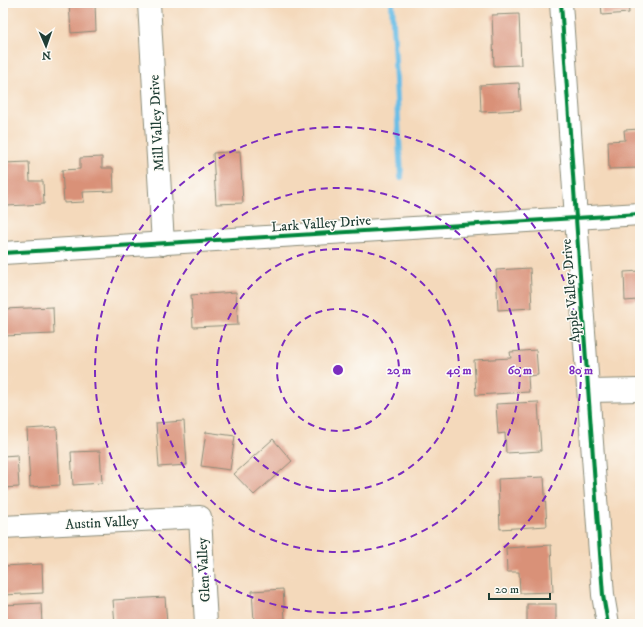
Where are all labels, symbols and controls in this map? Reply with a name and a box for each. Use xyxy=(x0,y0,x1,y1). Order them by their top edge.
north arrow xyxy=(26,26,66,66)
text: N xyxy=(42,48,51,62)
street label: Mill Valley Drive xyxy=(145,74,169,172)
street label: Lark Valley Drive xyxy=(271,212,372,236)
street label: Apple Valley Drive xyxy=(557,238,585,344)
centre of rings xyxy=(331,363,345,377)
text: 20 m xyxy=(387,363,411,378)
text: 40 m xyxy=(446,363,471,378)
text: 60 m xyxy=(508,363,532,378)
text: 80 m xyxy=(569,363,593,378)
street label: Austin Valley xyxy=(65,512,140,534)
street label: Glen Valley xyxy=(193,537,215,603)
scale bar xyxy=(489,575,550,601)
text: 20 m xyxy=(495,582,519,597)

